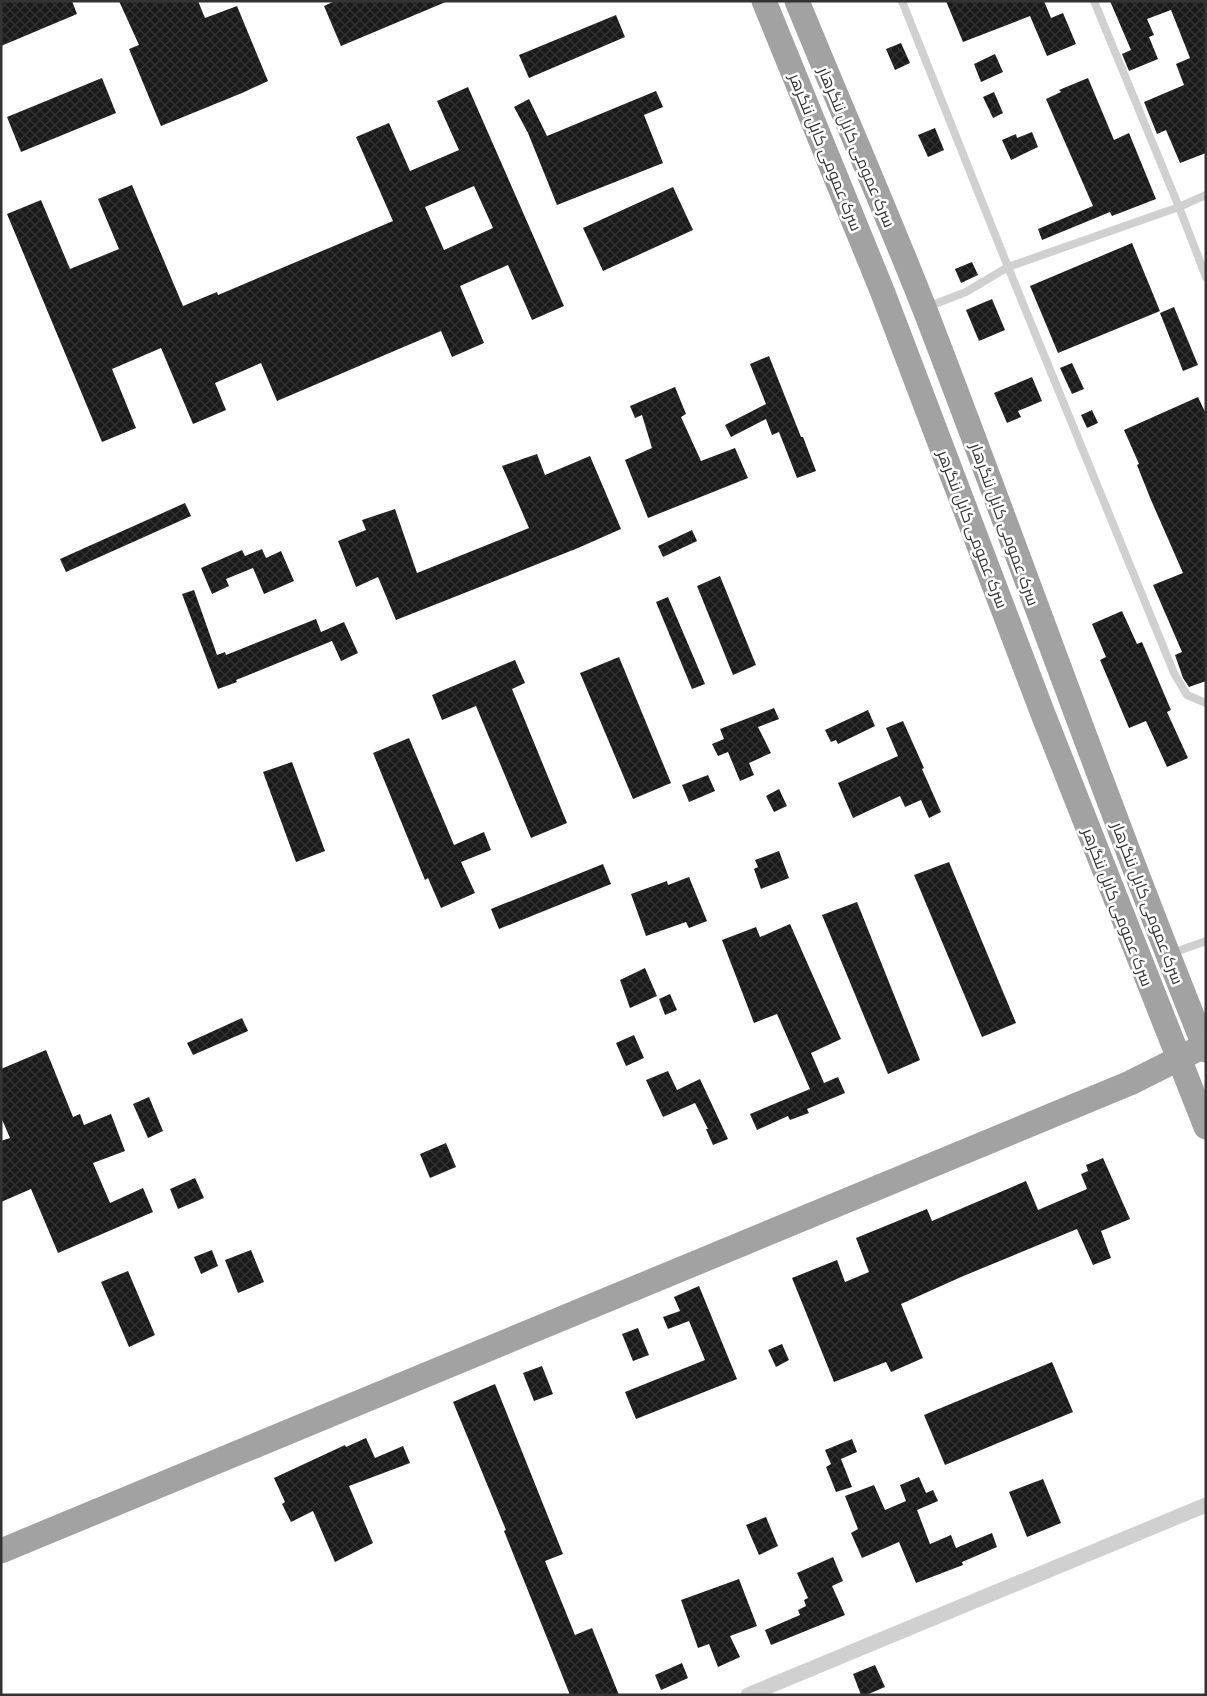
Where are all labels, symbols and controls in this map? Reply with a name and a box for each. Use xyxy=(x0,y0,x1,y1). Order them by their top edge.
street label: سرک عمومی کابل ننگرهار xyxy=(813,63,899,231)
street label: سرک عمومی کابل ننگرهر xyxy=(784,70,866,234)
street label: سرک عمومی کابل ننگرهار xyxy=(965,439,1043,609)
street label: سرک عمومی کابل ننگرهر xyxy=(932,446,1012,611)
street label: سرک عمومی کابل ننگرهار xyxy=(1107,818,1187,987)
street label: سرک عمومی کابل ننگرهر xyxy=(1077,824,1157,989)

